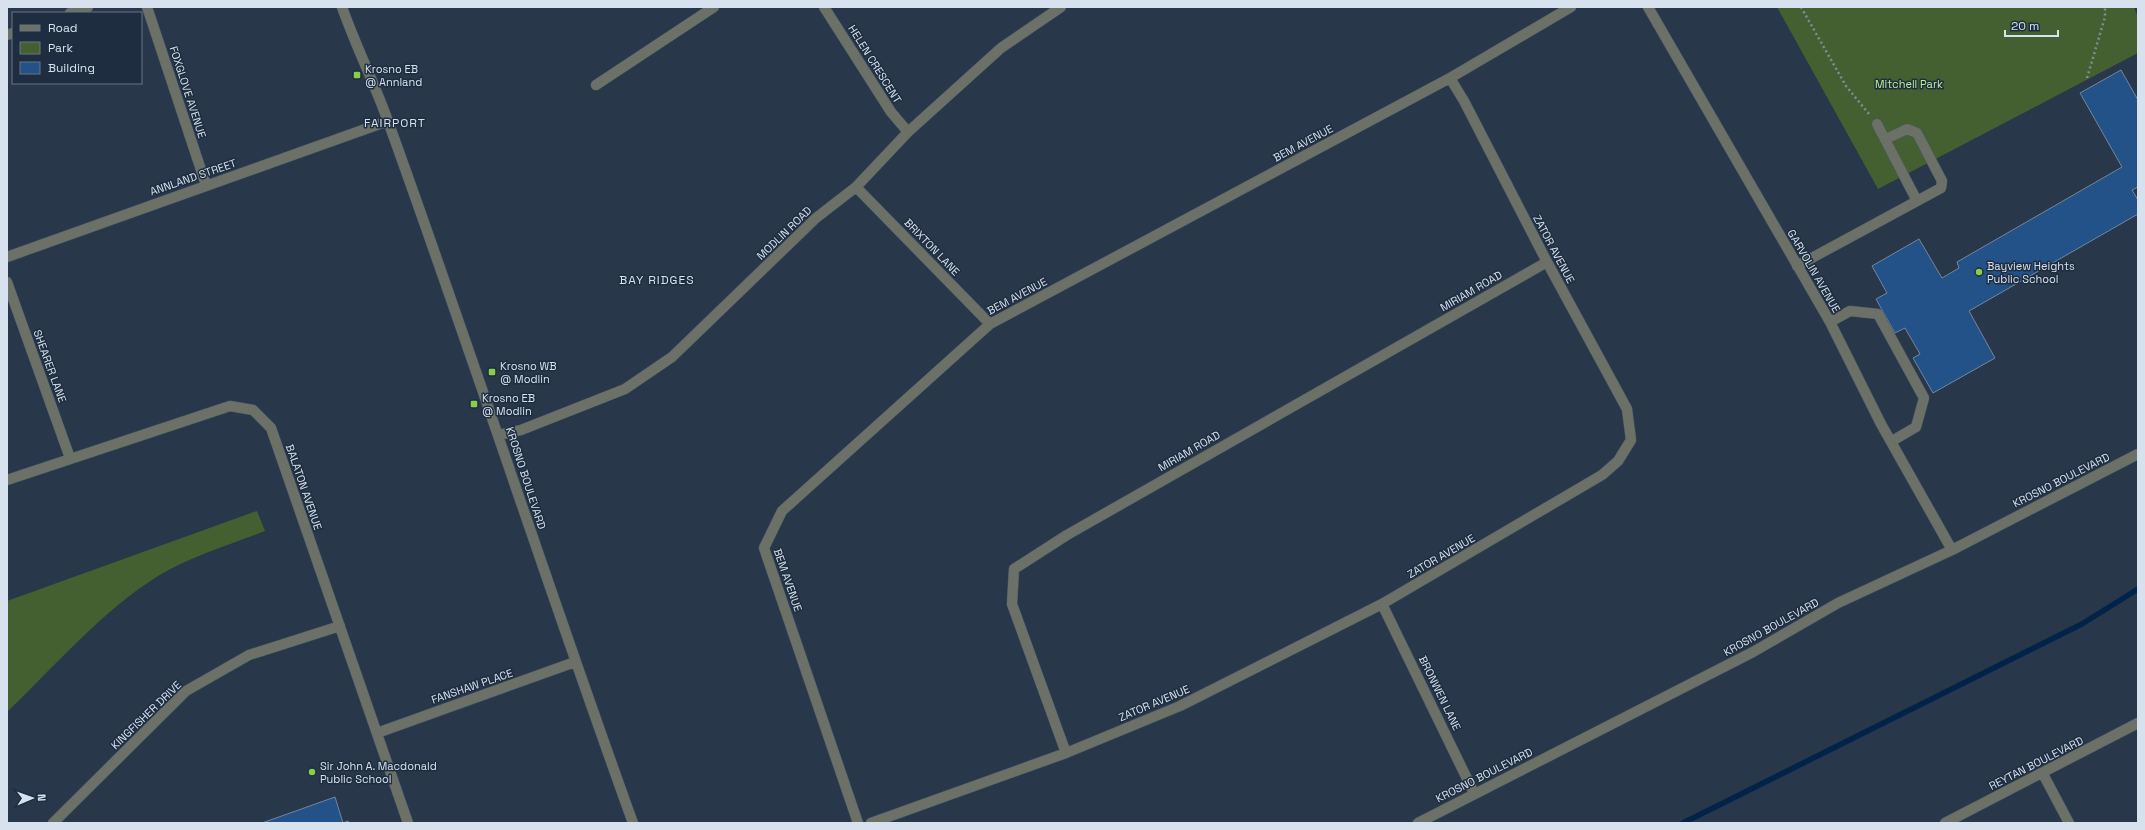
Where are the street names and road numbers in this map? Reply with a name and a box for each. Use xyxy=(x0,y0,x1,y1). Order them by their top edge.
street label: HELEN CRESCENT xyxy=(845,22,905,106)
street label: FOXGLOVE AVENUE xyxy=(167,44,209,140)
street label: BEM AVENUE xyxy=(1271,121,1335,165)
street label: ANNLAND STREET xyxy=(148,155,239,198)
street label: MODLIN ROAD xyxy=(754,203,814,263)
street label: ZATOR AVENUE xyxy=(1530,212,1578,286)
street label: BRIXTON LANE xyxy=(901,216,963,278)
street label: GARVOLIN AVENUE xyxy=(1784,227,1844,315)
street label: MIRIAM ROAD xyxy=(1437,268,1505,314)
street label: BEM AVENUE xyxy=(985,274,1049,318)
street label: SHEARER LANE xyxy=(30,328,70,404)
street label: KROSNO BOULEVARD xyxy=(503,425,549,531)
street label: MIRIAM ROAD xyxy=(1155,428,1223,474)
street label: BALATON AVENUE xyxy=(283,442,325,532)
street label: KROSNO BOULEVARD xyxy=(2010,450,2112,510)
street label: ZATOR AVENUE xyxy=(1405,531,1477,581)
street label: BEM AVENUE xyxy=(771,547,805,613)
street label: KROSNO BOULEVARD xyxy=(1721,595,1821,659)
street label: BRONWEN LANE xyxy=(1416,653,1464,733)
street label: FANSHAW PLACE xyxy=(429,665,515,707)
street label: KINGFISHER DRIVE xyxy=(108,678,184,752)
street label: ZATOR AVENUE xyxy=(1116,682,1192,724)
street label: REYTAN BOULEVARD xyxy=(1986,733,2086,793)
street label: KROSNO BOULEVARD xyxy=(1433,745,1535,805)

